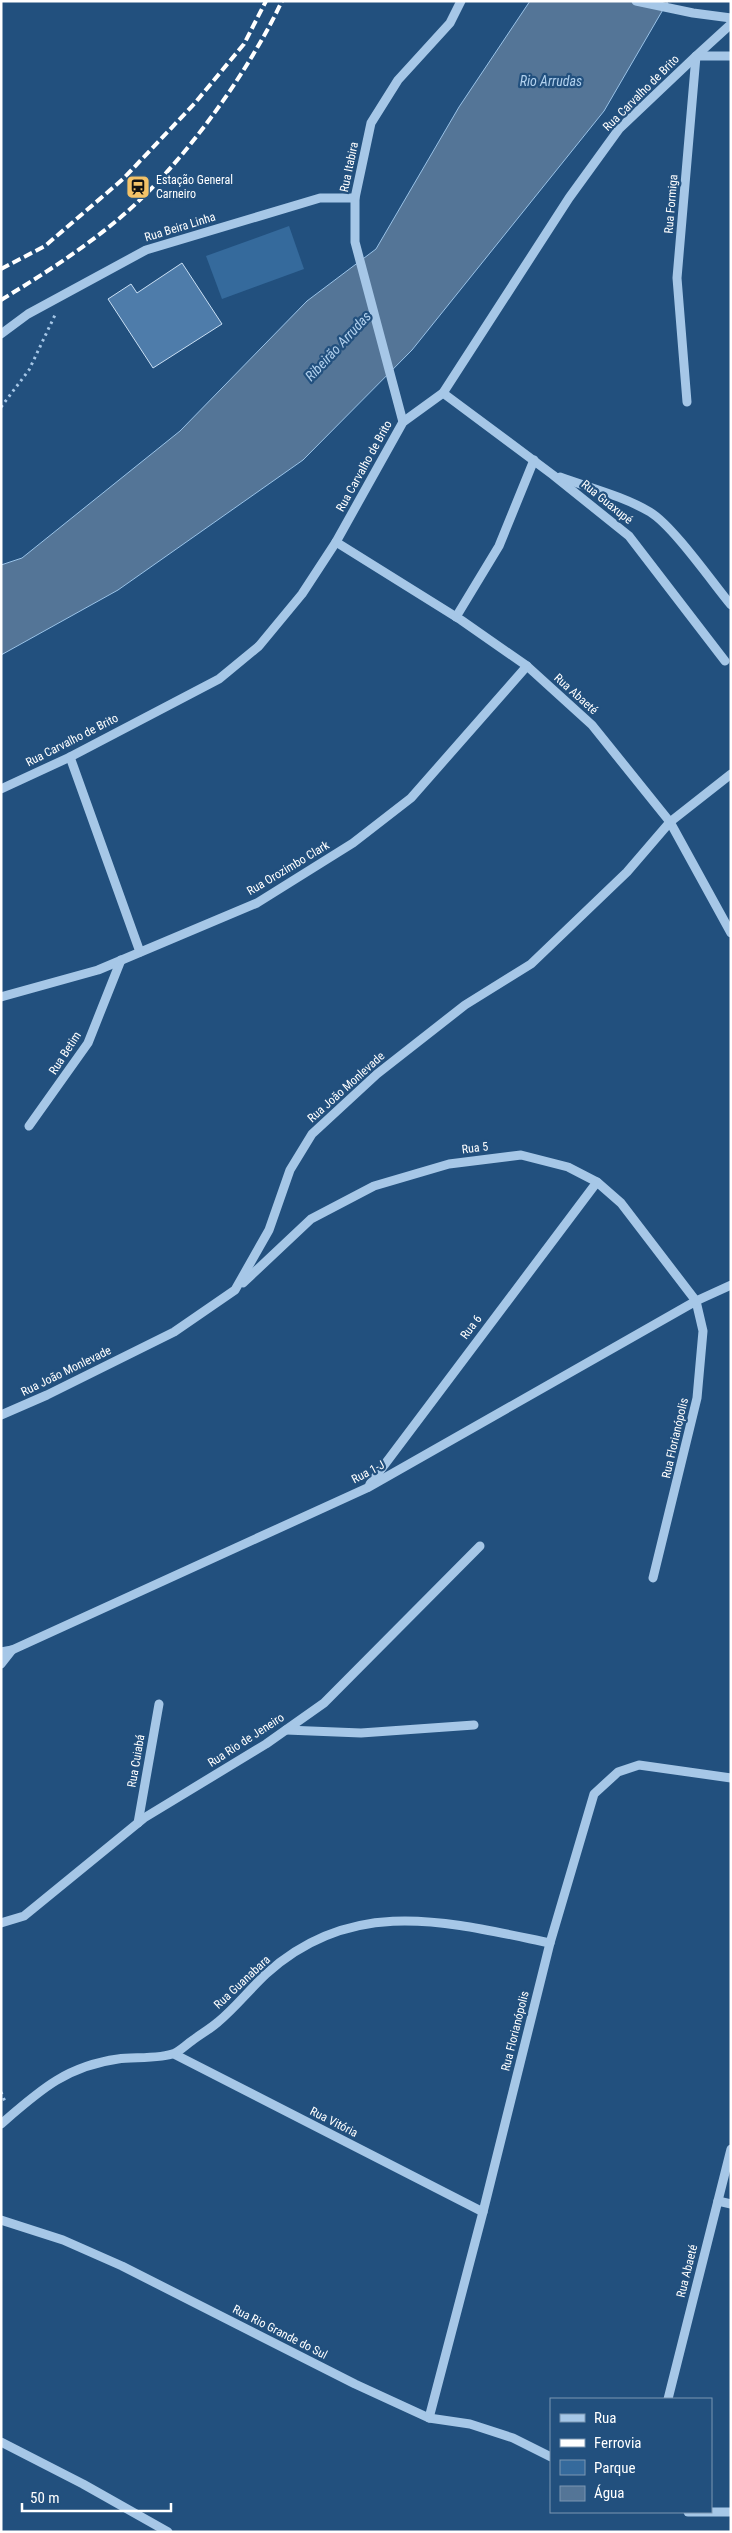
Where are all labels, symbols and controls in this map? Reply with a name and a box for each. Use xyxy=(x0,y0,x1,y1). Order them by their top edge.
street label: Rua Carvalho de Brito xyxy=(600,52,682,134)
water label: Rio Arrudas xyxy=(520,73,582,89)
street label: Rua Itabira xyxy=(337,140,361,193)
place label: Estação General Carneiro xyxy=(156,173,233,201)
station icon: Estação General Carneiro xyxy=(125,174,151,200)
street label: Rua Formiga xyxy=(661,174,681,234)
street label: Rua Beira Linha xyxy=(143,210,217,244)
water label: Ribeirão Arrudas xyxy=(302,308,374,384)
street label: Rua Carvalho de Brito xyxy=(333,418,395,514)
street label: Rua Guaxupé xyxy=(579,477,636,527)
street label: Rua Abaeté xyxy=(551,671,601,718)
street label: Rua Carvalho de Brito xyxy=(23,711,121,769)
street label: Rua Orozimbo Clark xyxy=(244,838,332,898)
street label: Rua Betim xyxy=(46,1029,84,1077)
street label: Rua João Monlevade xyxy=(305,1049,388,1125)
street label: Rua 5 xyxy=(461,1139,489,1157)
street label: Rua 6 xyxy=(457,1312,485,1342)
street label: Rua João Monlevade xyxy=(19,1343,114,1399)
street label: Rua Florianópolis xyxy=(659,1396,691,1480)
street label: Rua 1-J xyxy=(349,1458,387,1486)
street label: Rua Rio de Jeneiro xyxy=(205,1710,287,1770)
street label: Rua Cuiabá xyxy=(124,1733,148,1789)
street label: Rua Guanabara xyxy=(211,1952,273,2012)
street label: Rua Florianópolis xyxy=(498,1989,532,2073)
street label: Rua Vitória xyxy=(308,2104,360,2140)
street label: Rua Abaeté xyxy=(674,2243,700,2299)
street label: Rua Rio Grande do Sul xyxy=(230,2302,330,2362)
legend xyxy=(550,2398,712,2513)
text: Rua xyxy=(594,2409,616,2427)
text: Ferrovia xyxy=(594,2434,642,2452)
text: Parque xyxy=(594,2459,636,2477)
scale bar xyxy=(22,2480,171,2512)
text: Água xyxy=(594,2484,624,2502)
text: 50 m xyxy=(30,2489,60,2507)

